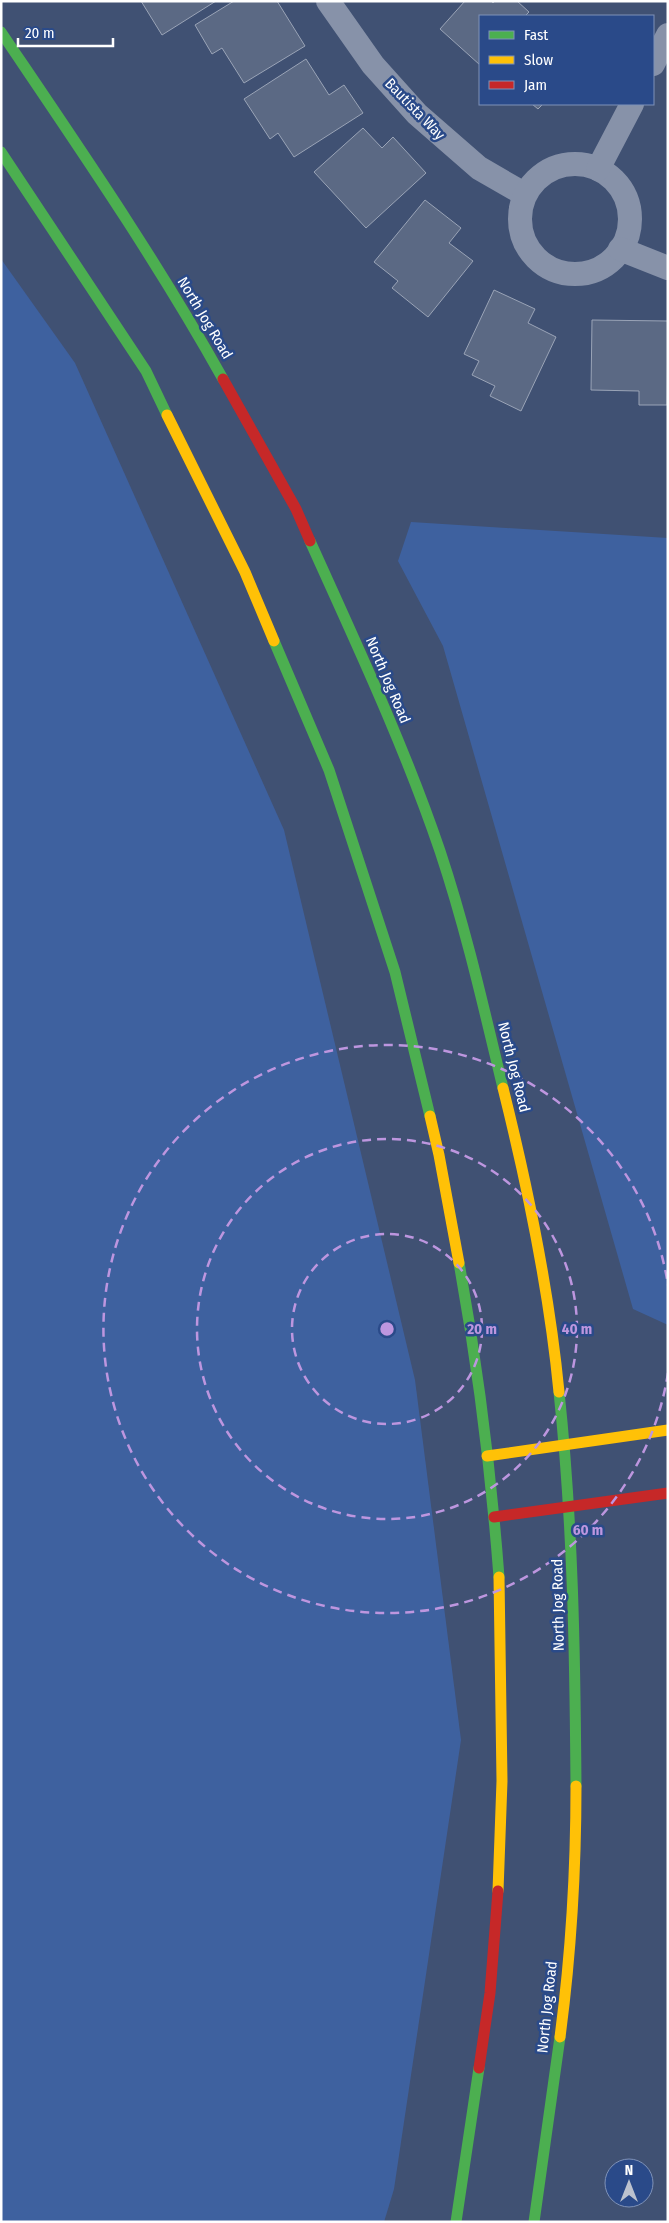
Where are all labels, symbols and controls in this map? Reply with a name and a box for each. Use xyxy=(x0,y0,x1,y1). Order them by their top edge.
scale bar xyxy=(18,15,112,47)
legend xyxy=(479,15,654,105)
text: 20 m xyxy=(25,24,55,42)
text: Fast xyxy=(524,26,548,44)
text: Slow xyxy=(524,51,553,69)
street label: Bautista Way xyxy=(381,74,449,144)
text: Jam xyxy=(524,76,547,94)
street label: North Jog Road xyxy=(174,274,236,362)
street label: North Jog Road xyxy=(362,634,414,726)
street label: North Jog Road xyxy=(494,1020,534,1114)
centre of rings xyxy=(378,1320,396,1338)
text: 20 m xyxy=(466,1320,497,1338)
text: 40 m xyxy=(562,1320,592,1338)
text: 60 m xyxy=(573,1521,603,1539)
street label: North Jog Road xyxy=(548,1559,568,1651)
street label: North Jog Road xyxy=(533,1960,561,2054)
north arrow xyxy=(604,2158,654,2208)
text: N xyxy=(625,2162,633,2179)

